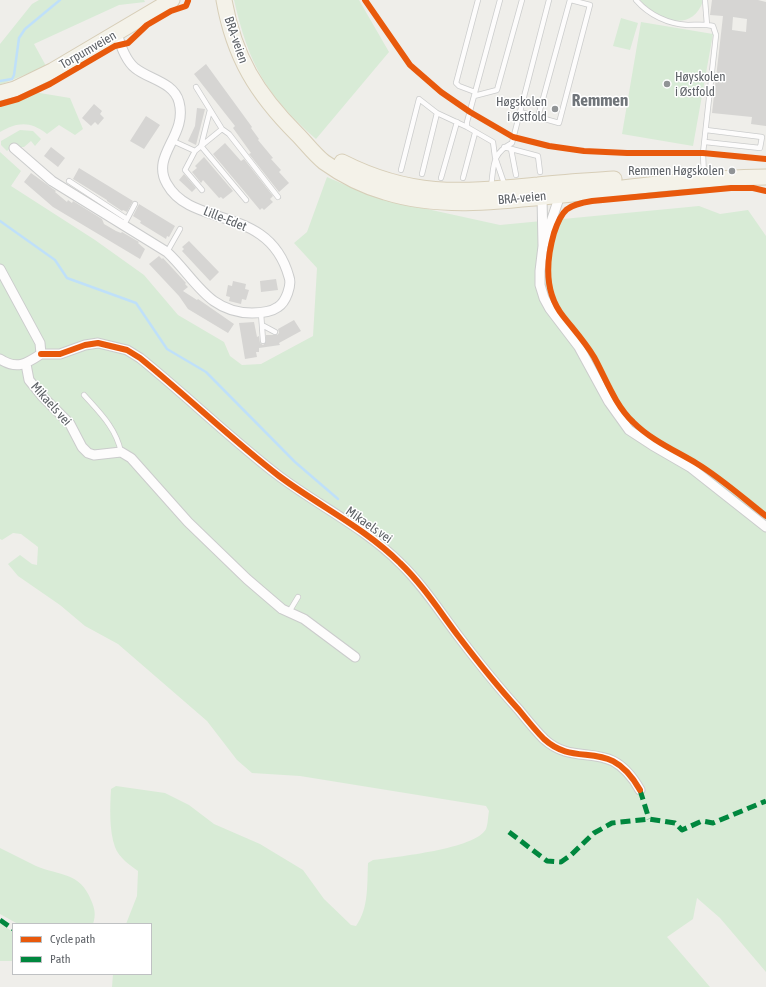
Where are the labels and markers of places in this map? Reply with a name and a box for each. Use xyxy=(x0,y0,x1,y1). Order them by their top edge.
place label: Høyskolen i Østfold xyxy=(675,69,726,100)
marker: Høyskolen i Østfold xyxy=(662,79,672,89)
place label: Høgskolen i Østfold xyxy=(496,94,547,125)
marker: Høgskolen i Østfold xyxy=(550,104,560,114)
place label: Remmen Høgskolen xyxy=(628,163,724,179)
marker: Remmen Høgskolen xyxy=(727,166,737,176)

